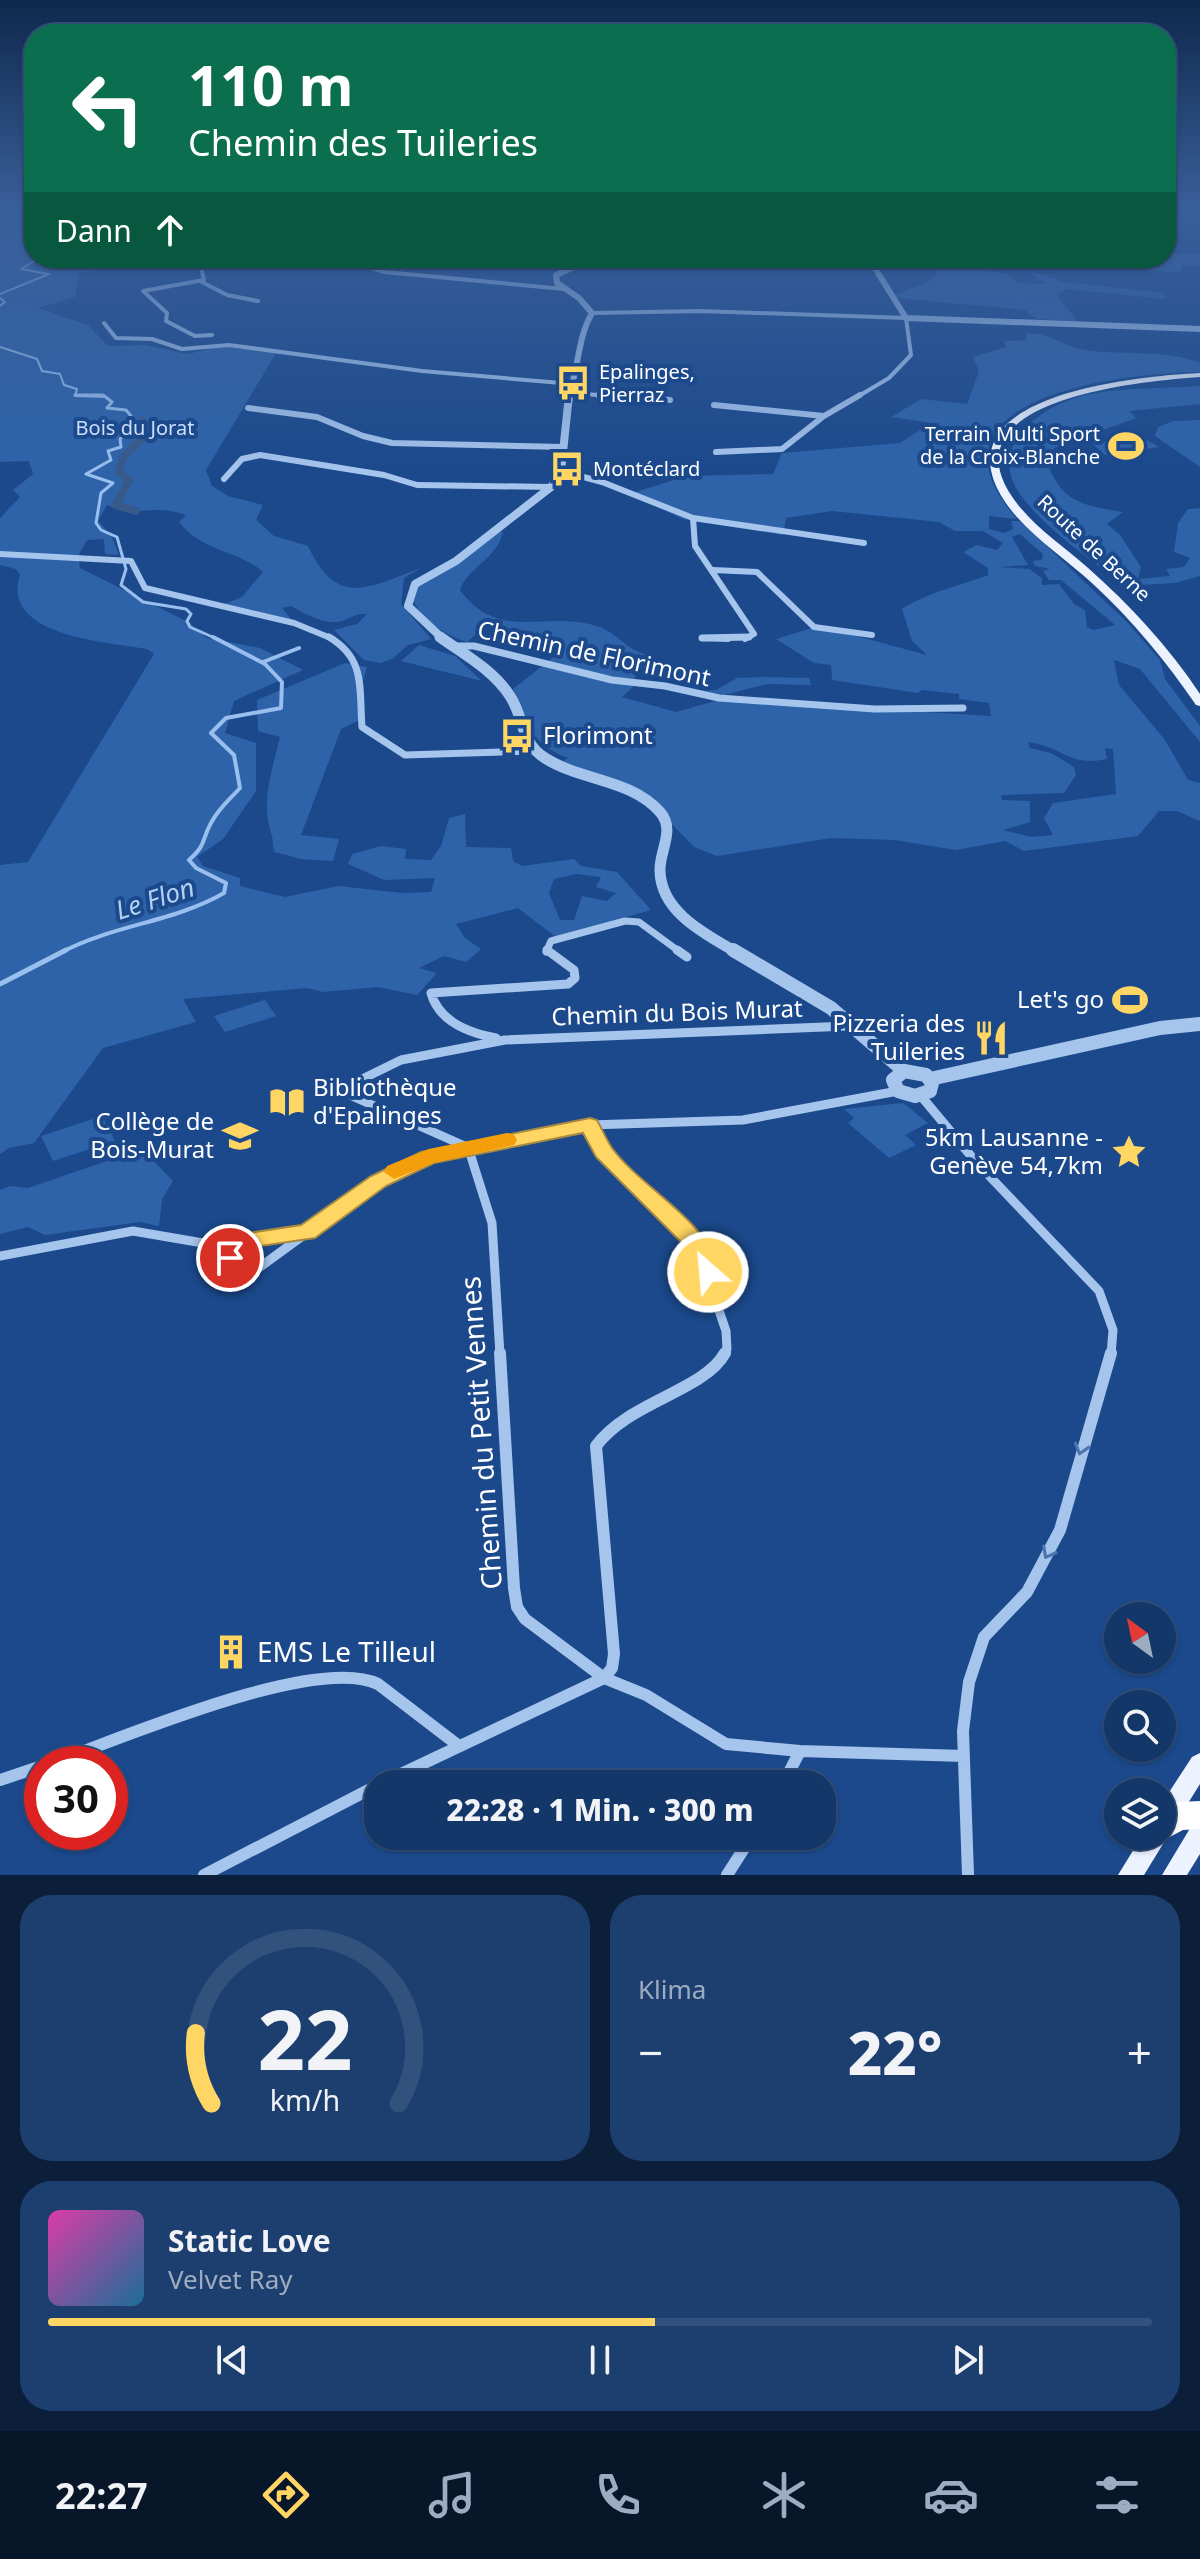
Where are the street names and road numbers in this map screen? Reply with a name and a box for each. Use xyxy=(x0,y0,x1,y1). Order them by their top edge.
street label: Route de Berne xyxy=(1032,488,1157,607)
street label: Chemin de Florimont xyxy=(475,612,714,693)
street label: Chemin du Bois Murat xyxy=(551,991,803,1032)
street label: Chemin du Petit Vennes xyxy=(450,1275,510,1591)

